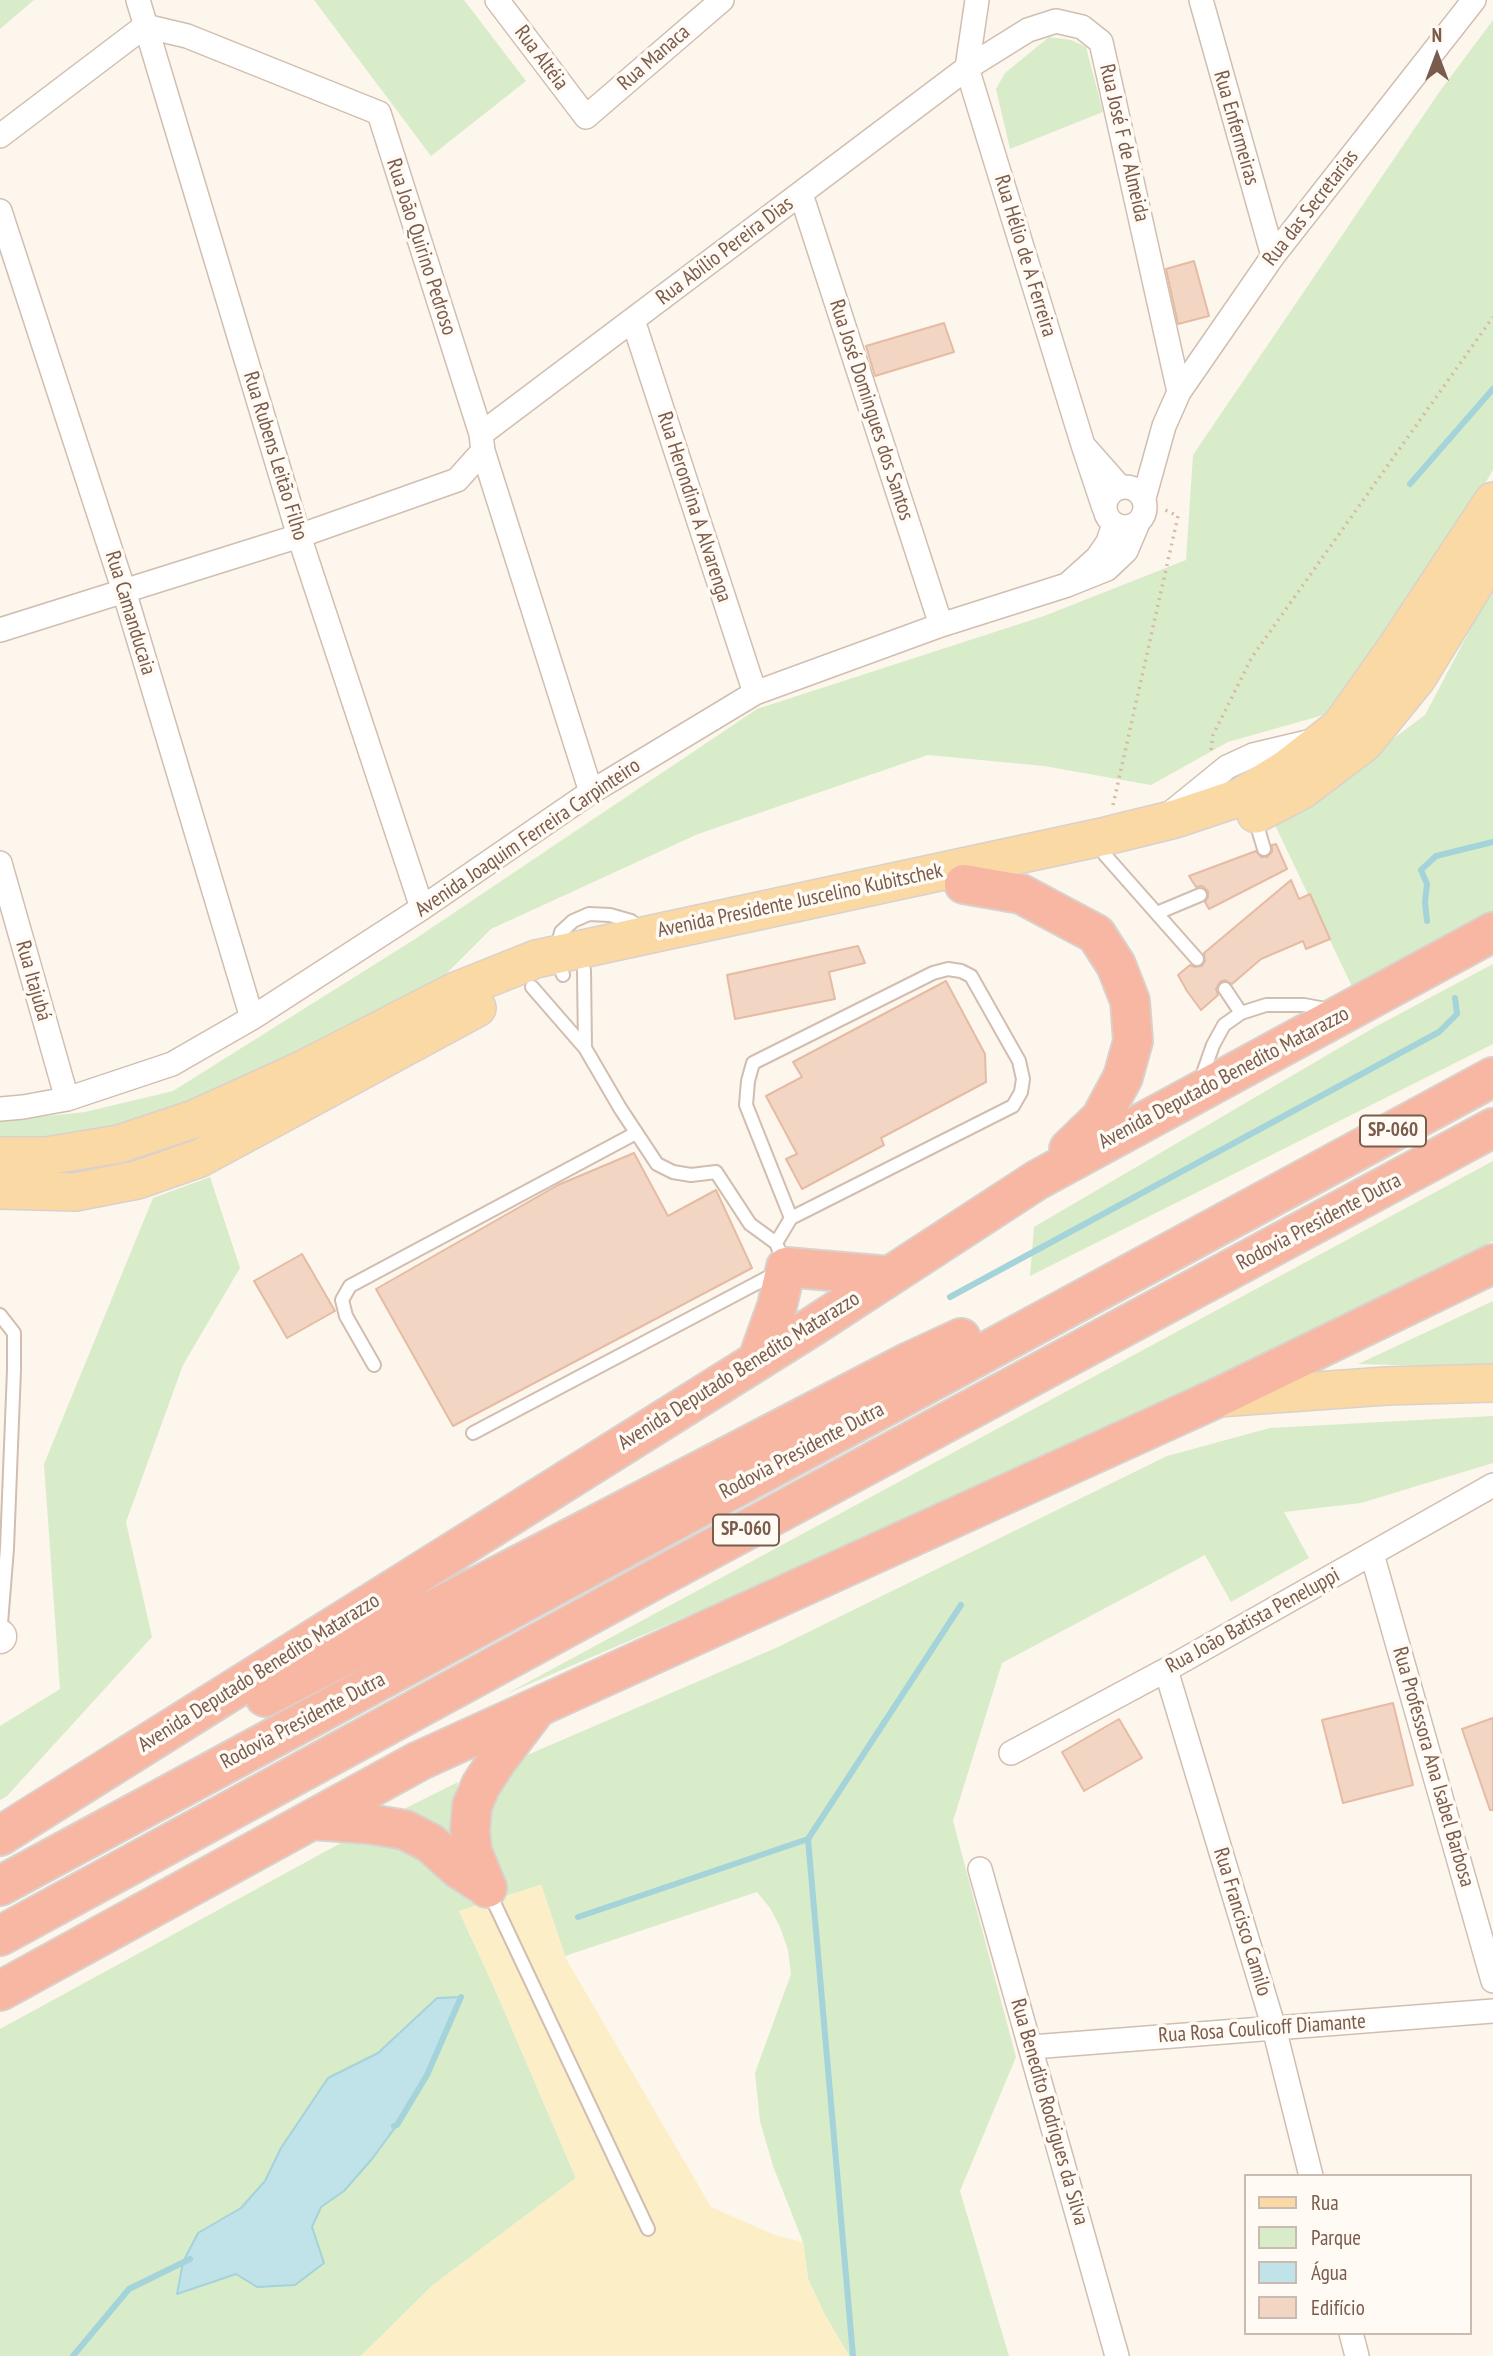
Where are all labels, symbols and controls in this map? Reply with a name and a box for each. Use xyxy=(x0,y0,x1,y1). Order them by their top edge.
street label: Rua Manaca xyxy=(613,20,695,96)
street label: Rua Altéia xyxy=(509,21,573,95)
north arrow xyxy=(1402,21,1472,91)
text: N xyxy=(1432,23,1442,47)
street label: Rua José F de Almeida xyxy=(1094,62,1154,224)
street label: Rua Enfermeiras xyxy=(1208,68,1264,188)
street label: Rua das Secretarias xyxy=(1258,145,1364,271)
street label: Rua João Quirino Pedroso xyxy=(381,156,461,338)
street label: Rua Hélio de A Ferreira xyxy=(988,172,1062,340)
street label: Rua Abílio Pereira Dias xyxy=(652,191,798,311)
street label: Rua José Domingues dos Santos xyxy=(823,297,919,523)
street label: Rua Rubens Leitão Filho xyxy=(237,369,313,543)
street label: Rua Herondina A Alvarenga xyxy=(651,409,737,605)
street label: Rua Camanducaia xyxy=(99,548,161,678)
street label: Avenida Joaquim Ferreira Carpinteiro xyxy=(411,753,645,923)
street label: Avenida Presidente Juscelino Kubitschek xyxy=(655,858,945,944)
street label: Rua Itajubá xyxy=(10,938,56,1024)
street label: Avenida Deputado Benedito Matarazzo xyxy=(1095,1001,1353,1155)
road number: SP-060 xyxy=(1360,1116,1426,1147)
street label: Rodovia Presidente Dutra xyxy=(1232,1168,1406,1276)
street label: Avenida Deputado Benedito Matarazzo xyxy=(614,1286,864,1456)
street label: Rodovia Presidente Dutra xyxy=(715,1397,889,1505)
road number: SP-060 xyxy=(713,1514,779,1546)
street label: Rua João Batista Peneluppi xyxy=(1162,1563,1344,1679)
street label: Avenida Deputado Benedito Matarazzo xyxy=(134,1588,384,1758)
street label: Rua Professora Ana Isabel Barbosa xyxy=(1387,1644,1479,1890)
street label: Rodovia Presidente Dutra xyxy=(216,1667,390,1775)
street label: Rua Francisco Camilo xyxy=(1207,1845,1277,1999)
street label: Rua Benedito Rodrigues da Silva xyxy=(1005,1996,1093,2228)
street label: Rua Rosa Coulicoff Diamante xyxy=(1157,2009,1367,2049)
legend xyxy=(1244,2174,1472,2335)
text: Rua xyxy=(1311,2189,1339,2216)
text: Parque xyxy=(1311,2224,1361,2251)
text: Água xyxy=(1311,2259,1347,2286)
text: Edifício xyxy=(1311,2294,1365,2321)

